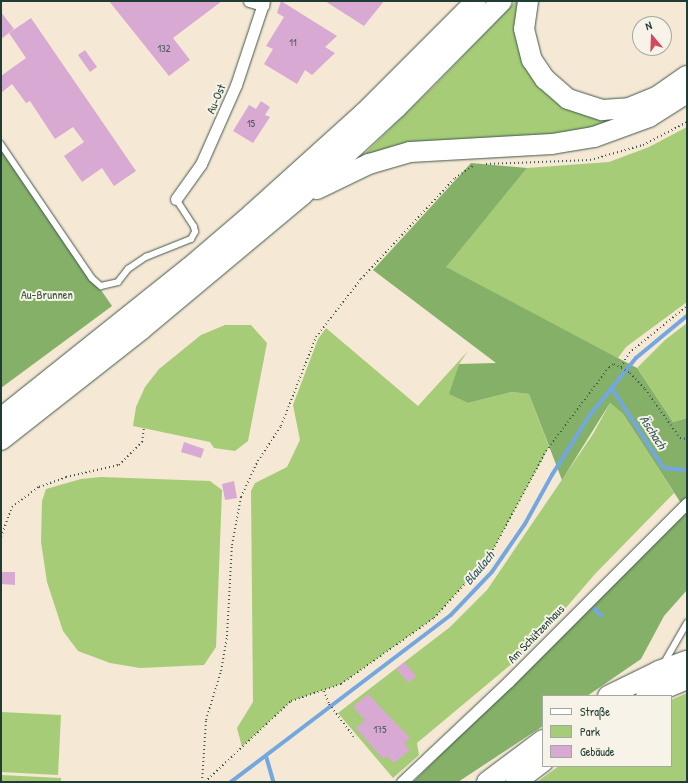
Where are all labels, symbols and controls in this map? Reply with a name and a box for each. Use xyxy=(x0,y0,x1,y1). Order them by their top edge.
north arrow xyxy=(632,16,672,56)
text: N xyxy=(643,18,653,33)
house number: 11 xyxy=(289,37,297,49)
house number: 132 xyxy=(158,43,170,55)
street label: Au-Ost xyxy=(203,82,229,116)
house number: 15 xyxy=(247,118,255,130)
park label: Au-Brunnen xyxy=(21,288,73,302)
water label: Äschach xyxy=(636,412,670,452)
water label: Blaulach xyxy=(460,548,498,588)
street label: Am Schützenhaus xyxy=(505,602,567,666)
legend xyxy=(542,695,672,767)
text: Straße xyxy=(580,703,610,720)
text: Park xyxy=(580,723,600,740)
house number: 175 xyxy=(374,724,386,736)
text: Gebäude xyxy=(580,743,614,760)

